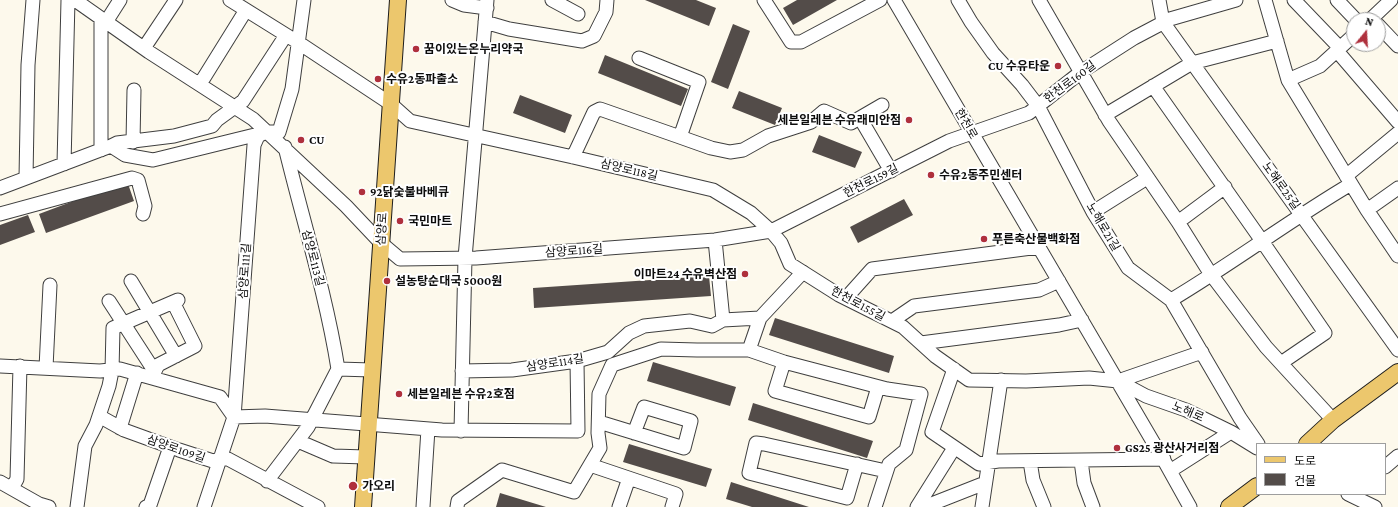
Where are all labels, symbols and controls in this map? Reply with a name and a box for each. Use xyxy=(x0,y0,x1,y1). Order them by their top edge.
north arrow xyxy=(1346,12,1386,52)
text: N xyxy=(1364,15,1375,28)
place label: 꿈이있는온누리약국 xyxy=(424,42,523,56)
marker: 꿈이있는온누리약국 xyxy=(411,44,421,54)
street label: 한천로160길 xyxy=(1041,58,1099,106)
place label: CU 수유타운 xyxy=(988,59,1050,73)
marker: CU 수유타운 xyxy=(1053,61,1063,71)
place label: 수유2동파출소 xyxy=(386,72,458,86)
marker: 수유2동파출소 xyxy=(373,74,383,84)
street label: 한천로 xyxy=(951,106,981,142)
place label: 세븐일레븐 수유래미안점 xyxy=(777,113,901,127)
marker: 세븐일레븐 수유래미안점 xyxy=(904,115,914,125)
place label: CU xyxy=(309,133,325,147)
marker: CU xyxy=(296,135,306,145)
street label: 삼양로118길 xyxy=(599,156,659,184)
street label: 노해로25길 xyxy=(1259,159,1303,213)
street label: 한천로159길 xyxy=(841,161,901,201)
place label: 수유2동주민센터 xyxy=(939,168,1022,182)
marker: 수유2동주민센터 xyxy=(926,170,936,180)
place label: 92닭숯불바베큐 xyxy=(370,185,449,199)
marker: 92닭숯불바베큐 xyxy=(357,187,367,197)
street label: 노해로21길 xyxy=(1083,200,1123,254)
street label: 삼양로 xyxy=(374,212,390,246)
place label: 국민마트 xyxy=(408,214,452,228)
marker: 국민마트 xyxy=(395,216,405,226)
street label: 삼양로113길 xyxy=(299,228,327,288)
place label: 푸른축산물백화점 xyxy=(992,232,1080,246)
marker: 푸른축산물백화점 xyxy=(979,234,989,244)
street label: 삼양로116길 xyxy=(544,242,604,260)
street label: 삼양로111길 xyxy=(236,243,254,299)
place label: 이마트24 수유벽산점 xyxy=(634,267,737,281)
marker: 이마트24 수유벽산점 xyxy=(740,269,750,279)
place label: 설농탕순대국 5000원 xyxy=(395,274,502,288)
marker: 설농탕순대국 5000원 xyxy=(382,276,392,286)
street label: 한천로155길 xyxy=(828,284,888,324)
street label: 삼양로114길 xyxy=(525,351,585,375)
place label: 세븐일레븐 수유2호점 xyxy=(407,387,515,401)
marker: 세븐일레븐 수유2호점 xyxy=(394,389,404,399)
street label: 노해로 xyxy=(1170,399,1206,425)
street label: 삼양로109길 xyxy=(145,432,207,466)
place label: GS25 광산사거리점 xyxy=(1125,441,1219,455)
marker: GS25 광산사거리점 xyxy=(1112,443,1122,453)
legend xyxy=(1256,443,1386,495)
text: 도로 xyxy=(1294,454,1316,468)
text: 건물 xyxy=(1294,474,1316,488)
place label: 가오리 xyxy=(362,479,395,493)
marker: 가오리 xyxy=(347,480,359,492)

